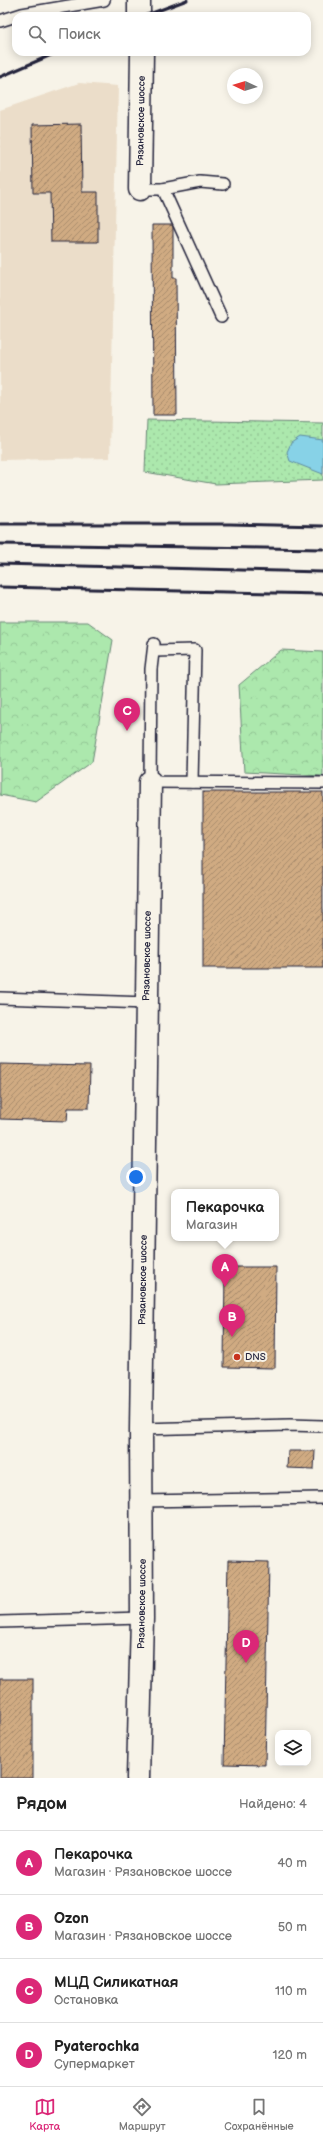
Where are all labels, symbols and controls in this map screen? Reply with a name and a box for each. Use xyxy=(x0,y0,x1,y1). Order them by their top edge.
search box xyxy=(12,12,311,56)
icon: search xyxy=(26,23,48,45)
text: Поиск xyxy=(58,25,101,44)
north arrow xyxy=(227,68,263,104)
street label: Рязановское шоссе xyxy=(134,75,148,166)
pin: C xyxy=(114,698,140,731)
street label: Рязановское шоссе xyxy=(140,910,154,1001)
your location xyxy=(126,1167,146,1187)
popup xyxy=(171,1189,279,1241)
text: Пекарочка xyxy=(186,1198,264,1217)
text: Магазин xyxy=(186,1217,238,1233)
street label: Рязановское шоссе xyxy=(136,1234,150,1325)
pin: A xyxy=(212,1254,238,1287)
pin: B xyxy=(219,1304,245,1337)
place label: DNS xyxy=(245,1351,266,1363)
marker: DNS xyxy=(232,1352,242,1362)
street label: Рязановское шоссе xyxy=(135,1558,149,1649)
pin: D xyxy=(233,1630,259,1663)
map controls xyxy=(275,1730,311,1766)
button: layers xyxy=(275,1730,311,1766)
text: Рядом xyxy=(16,1794,67,1814)
text: Найдено: 4 xyxy=(239,1796,307,1812)
text: Пекарочка xyxy=(54,1845,132,1864)
text: A xyxy=(25,1855,33,1871)
text: 40 m xyxy=(277,1855,307,1871)
text: Магазин · Рязановское шоссе xyxy=(54,1864,232,1880)
text: Ozon xyxy=(54,1909,89,1928)
text: B xyxy=(24,1919,34,1935)
text: 50 m xyxy=(278,1919,307,1935)
text: Магазин · Рязановское шоссе xyxy=(54,1928,232,1944)
text: МЦД Силикатная xyxy=(54,1973,178,1992)
text: C xyxy=(24,1983,34,1999)
text: 110 m xyxy=(275,1983,307,1999)
text: Остановка xyxy=(54,1992,119,2008)
text: Pyaterochka xyxy=(54,2037,139,2056)
text: D xyxy=(24,2047,34,2063)
text: 120 m xyxy=(272,2047,307,2063)
text: Супермаркет xyxy=(54,2056,135,2072)
tab: Карта xyxy=(29,2096,60,2133)
tab: Маршрут xyxy=(119,2096,166,2133)
tab: Сохранённые xyxy=(224,2096,294,2133)

